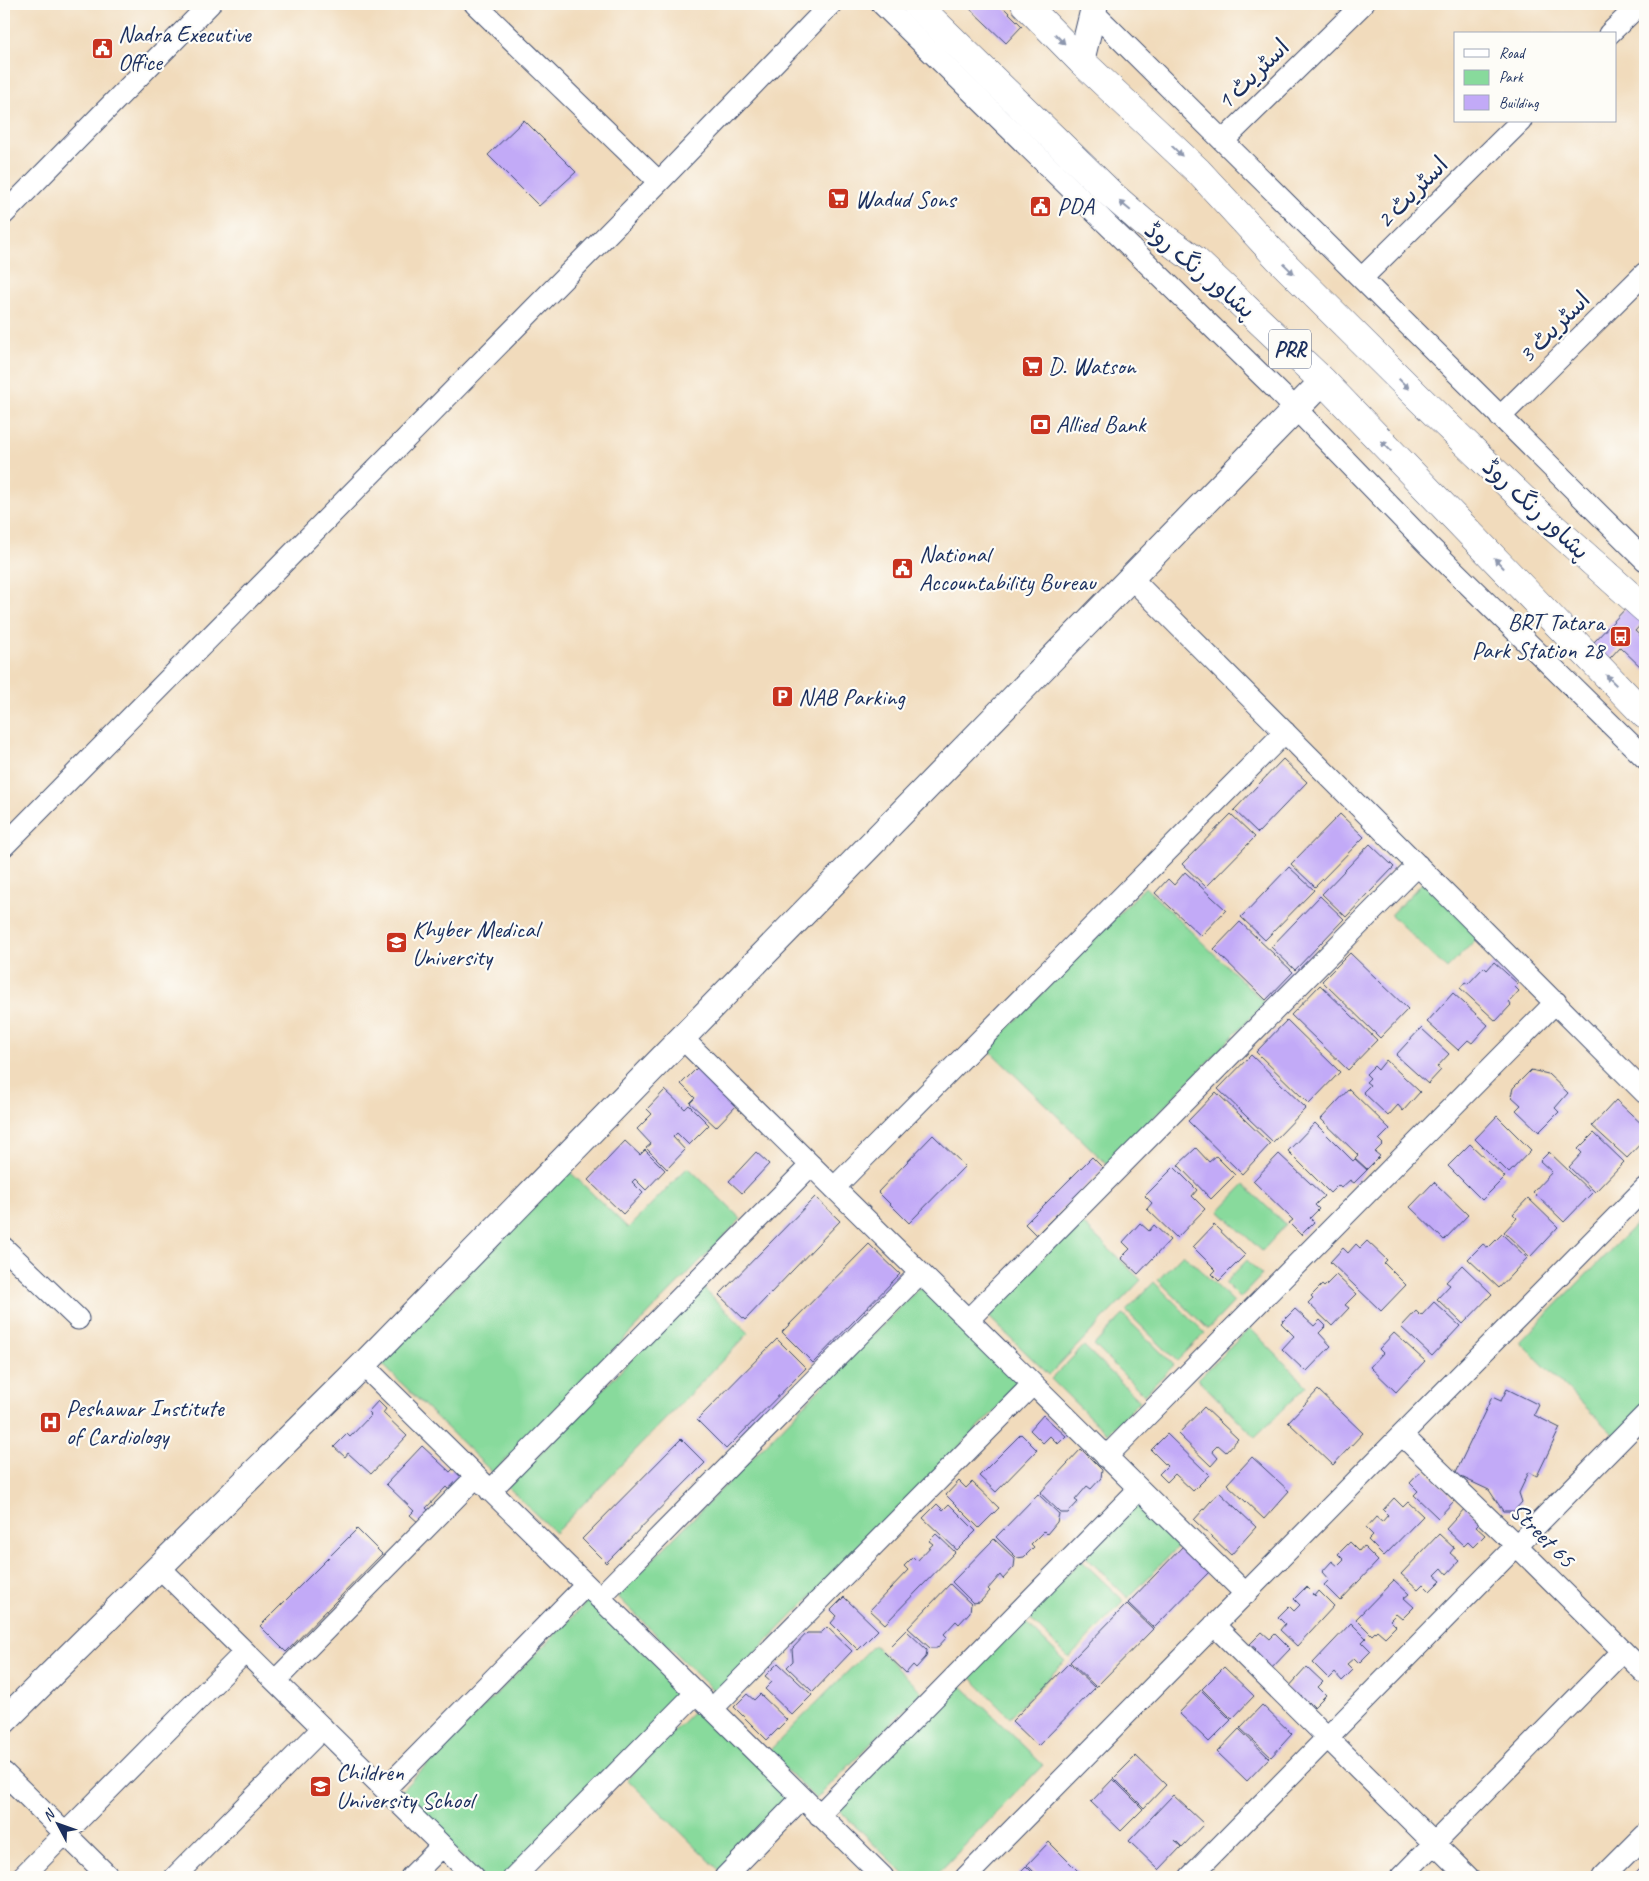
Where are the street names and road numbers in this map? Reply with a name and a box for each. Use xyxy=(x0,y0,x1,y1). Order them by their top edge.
street label: اسٹریٹ 1 xyxy=(1210,32,1296,116)
street label: اسٹریٹ 2 xyxy=(1370,150,1454,234)
street label: پشاور رنگ روڈ xyxy=(1138,215,1262,325)
street label: اسٹریٹ 3 xyxy=(1512,285,1596,369)
road number: PRR xyxy=(1269,329,1311,368)
street label: پشاور رنگ روڈ xyxy=(1476,452,1596,566)
street label: Street 65 xyxy=(1504,1496,1583,1575)

